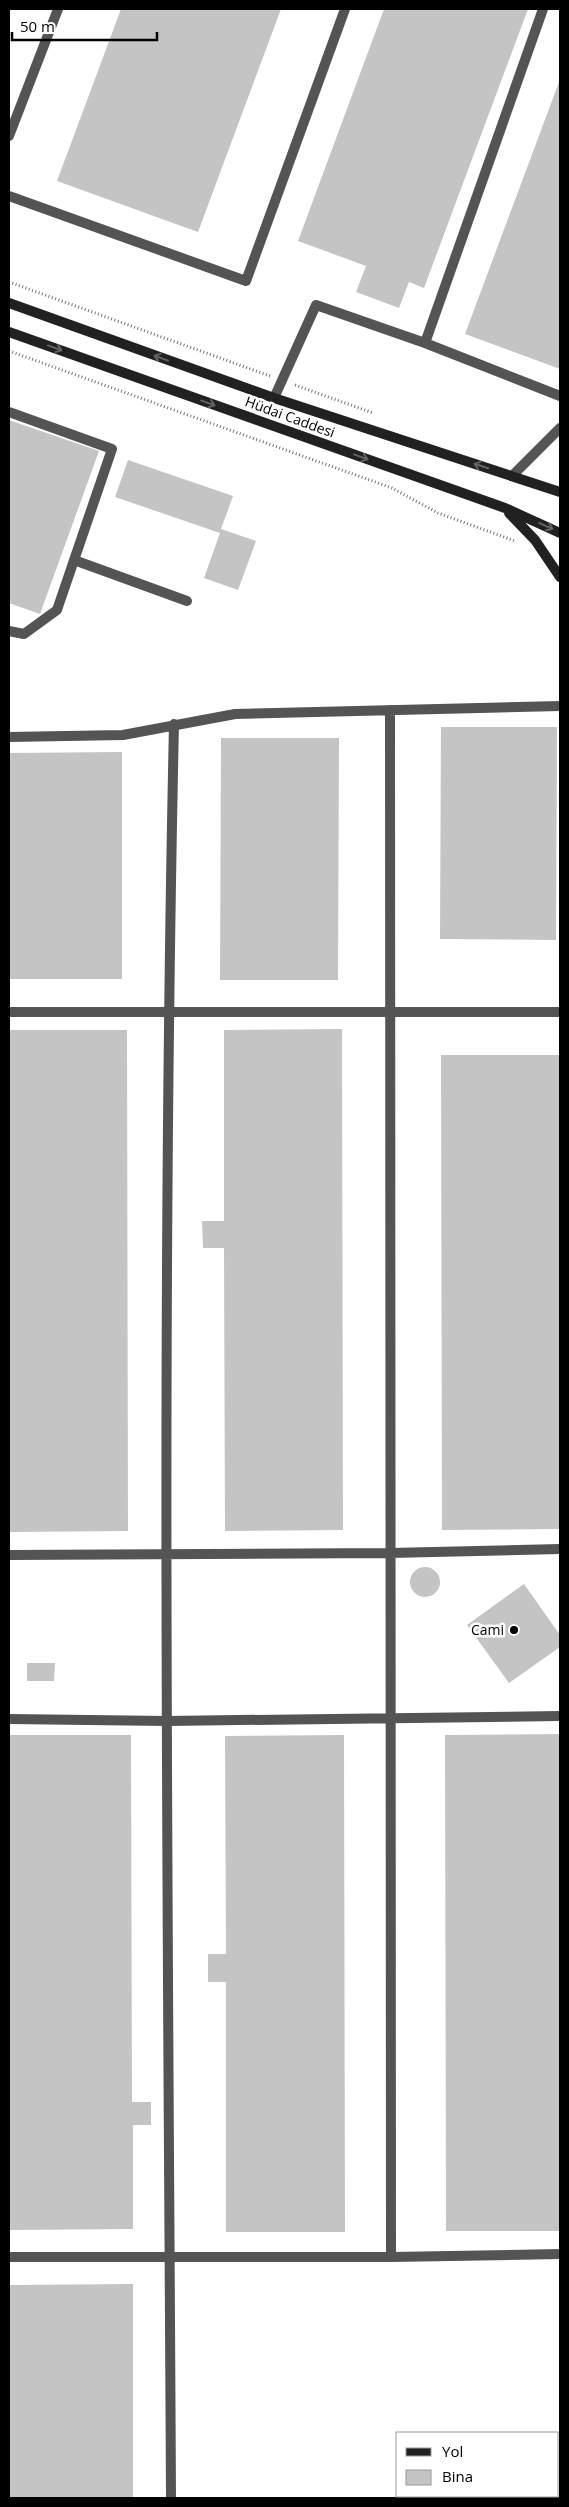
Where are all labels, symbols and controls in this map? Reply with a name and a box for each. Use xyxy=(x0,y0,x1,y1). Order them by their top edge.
scale bar xyxy=(12,10,158,42)
text: 50 m xyxy=(20,16,55,36)
one-way arrow xyxy=(46,344,62,353)
one-way arrow xyxy=(154,353,169,362)
street label: Hüdai Caddesi xyxy=(243,391,338,442)
one-way arrow xyxy=(199,398,215,408)
one-way arrow xyxy=(353,453,368,462)
one-way arrow xyxy=(473,461,489,470)
one-way arrow xyxy=(538,522,553,532)
place label: Cami xyxy=(471,1620,504,1639)
marker: Cami xyxy=(508,1624,520,1636)
legend xyxy=(396,2432,559,2497)
text: Yol xyxy=(442,2441,463,2461)
text: Bina xyxy=(442,2466,473,2486)

